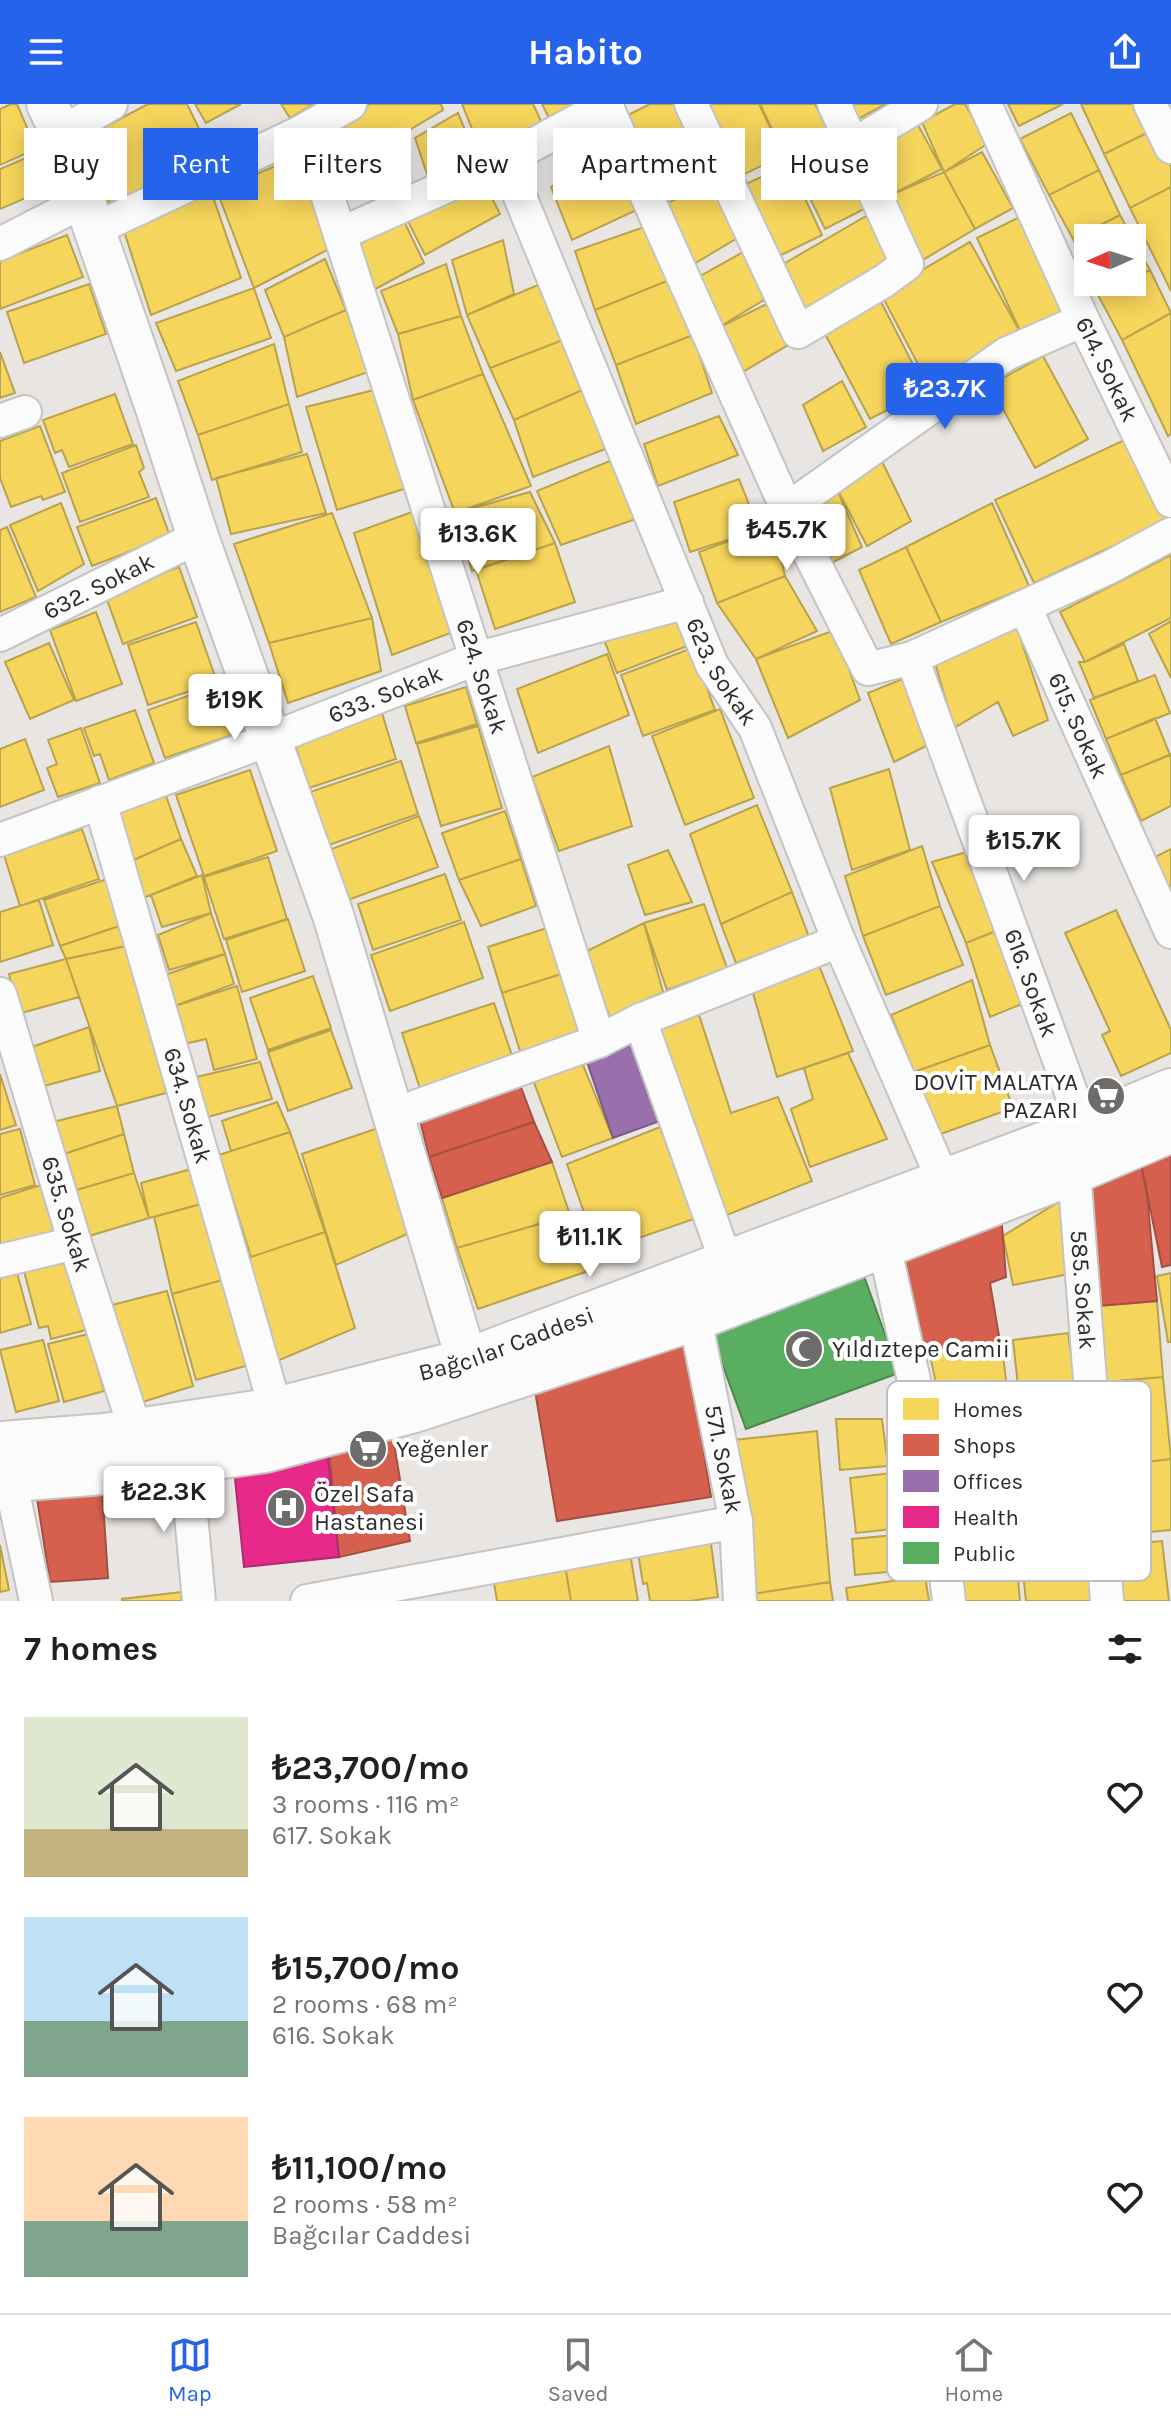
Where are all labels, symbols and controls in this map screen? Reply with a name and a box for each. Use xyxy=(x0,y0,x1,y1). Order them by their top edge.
icon: menu xyxy=(24,30,68,74)
icon: share xyxy=(1103,30,1147,74)
text: Habito xyxy=(528,31,643,73)
chip: Buy xyxy=(24,128,127,200)
chip: Rent xyxy=(143,128,258,200)
chip: Filters xyxy=(274,128,411,200)
chip: New xyxy=(427,128,537,200)
chip: Apartment xyxy=(553,128,745,200)
chip: House xyxy=(761,128,897,200)
north arrow xyxy=(1074,224,1146,296)
map controls xyxy=(1074,224,1146,296)
street label: 614. Sokak xyxy=(1070,312,1144,426)
pin: ₺23.7K xyxy=(880,363,1010,431)
text: ₺23.7K xyxy=(904,373,986,404)
pin: ₺45.7K xyxy=(722,504,852,572)
pin: ₺13.6K xyxy=(413,508,543,576)
text: ₺45.7K xyxy=(746,514,828,545)
text: ₺13.6K xyxy=(439,518,517,549)
street label: 632. Sokak xyxy=(39,547,158,625)
street label: 623. Sokak xyxy=(680,614,763,731)
street label: 624. Sokak xyxy=(450,616,513,737)
street label: 633. Sokak xyxy=(324,659,446,729)
street label: 615. Sokak xyxy=(1042,668,1114,783)
pin: ₺19K xyxy=(188,674,282,742)
text: ₺19K xyxy=(206,684,264,715)
pin: ₺15.7K xyxy=(959,815,1089,883)
text: ₺15.7K xyxy=(987,825,1061,856)
street label: 616. Sokak xyxy=(998,925,1064,1041)
street label: 634. Sokak xyxy=(158,1044,218,1167)
place label: DOVİT MALATYA PAZARI xyxy=(913,1068,1078,1124)
supermarket icon: DOVİT MALATYA PAZARI xyxy=(1085,1075,1127,1117)
street label: 635. Sokak xyxy=(36,1153,97,1276)
pin: ₺11.1K xyxy=(525,1211,655,1279)
text: ₺11.1K xyxy=(557,1221,623,1252)
street label: 585. Sokak xyxy=(1064,1229,1102,1350)
street label: Bağcılar Caddesi xyxy=(416,1301,598,1387)
mosque icon: Yıldıztepe Camii xyxy=(783,1328,825,1370)
place label: Yıldıztepe Camii xyxy=(832,1335,1010,1363)
legend xyxy=(887,1381,1151,1581)
text: Homes xyxy=(953,1397,1023,1423)
street label: 571. Sokak xyxy=(699,1402,748,1516)
supermarket icon: Yeğenler xyxy=(347,1428,389,1470)
text: Shops xyxy=(953,1433,1016,1459)
place label: Yeğenler xyxy=(396,1435,488,1463)
pin: ₺22.3K xyxy=(99,1466,229,1534)
text: Offices xyxy=(953,1469,1023,1495)
text: ₺22.3K xyxy=(121,1476,207,1507)
place label: Özel Safa Hastanesi xyxy=(314,1480,425,1536)
hospital icon: Özel Safa Hastanesi xyxy=(265,1487,307,1529)
text: Health xyxy=(953,1505,1019,1531)
text: Public xyxy=(953,1541,1016,1567)
icon: filters xyxy=(1103,1627,1147,1671)
text: 7 homes xyxy=(24,1629,158,1669)
text: ₺23,700/mo xyxy=(272,1748,469,1788)
icon: home xyxy=(88,1749,184,1845)
icon: heart xyxy=(1103,1775,1147,1819)
text: 3 rooms · 116 m² xyxy=(272,1789,459,1820)
text: 617. Sokak xyxy=(272,1820,392,1851)
text: ₺15,700/mo xyxy=(272,1948,459,1988)
icon: home xyxy=(88,1949,184,2045)
icon: heart xyxy=(1103,1975,1147,2019)
text: 2 rooms · 68 m² xyxy=(272,1989,458,2020)
text: 616. Sokak xyxy=(272,2020,395,2051)
text: ₺11,100/mo xyxy=(272,2148,447,2188)
icon: home xyxy=(88,2149,184,2245)
icon: heart xyxy=(1103,2175,1147,2219)
text: 2 rooms · 58 m² xyxy=(272,2189,458,2220)
text: Bağcılar Caddesi xyxy=(272,2220,471,2251)
tab: Map xyxy=(168,2333,212,2407)
tab: Saved xyxy=(548,2333,609,2407)
tab: Home xyxy=(944,2333,1003,2407)

